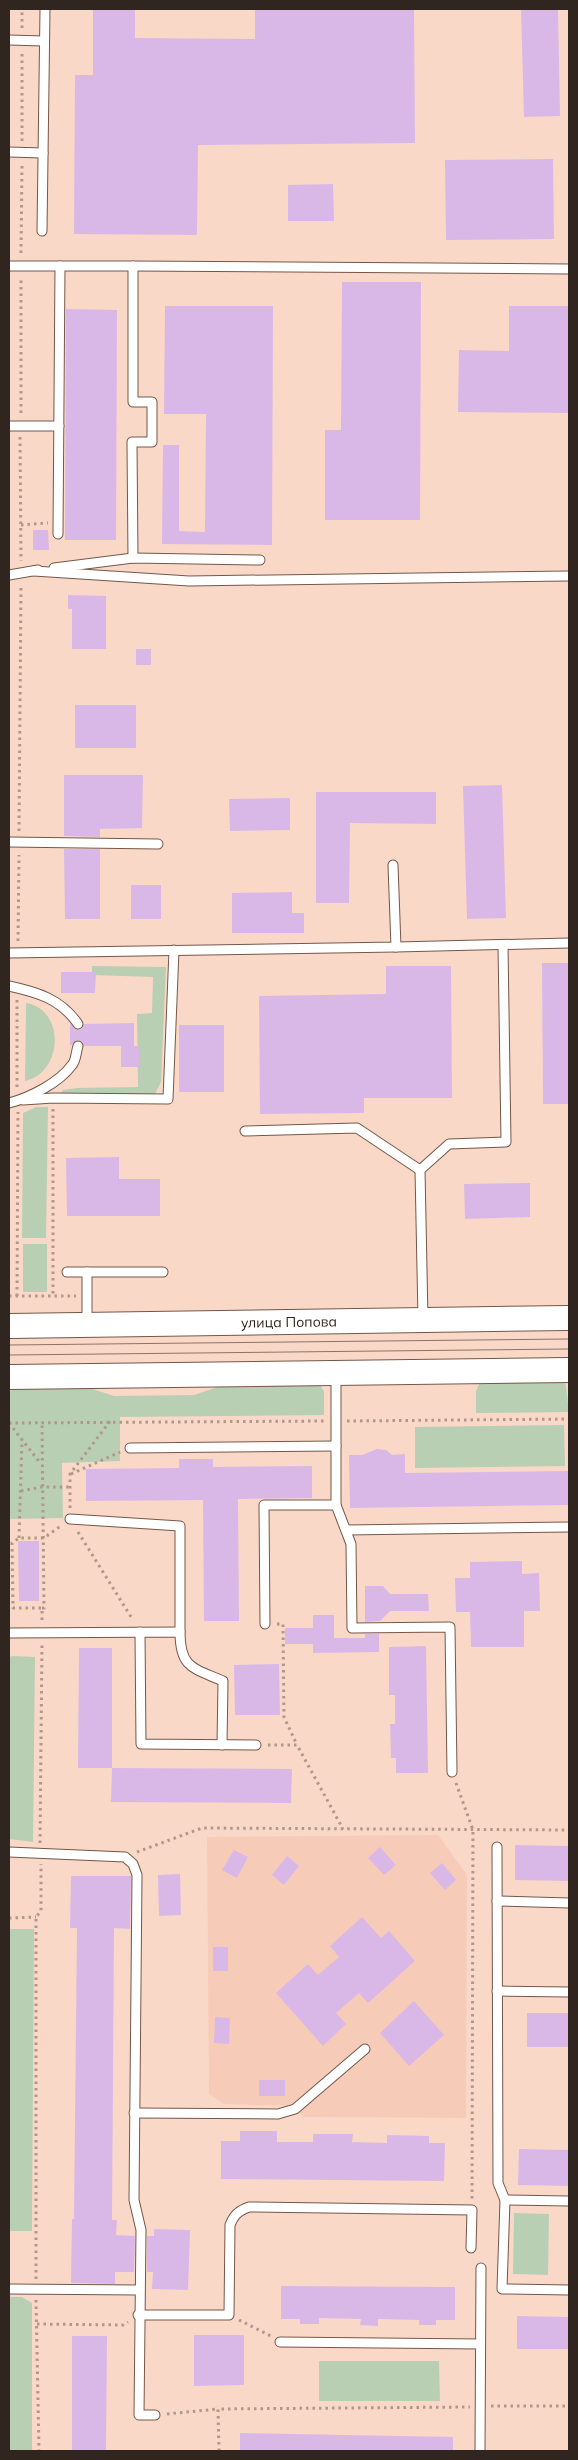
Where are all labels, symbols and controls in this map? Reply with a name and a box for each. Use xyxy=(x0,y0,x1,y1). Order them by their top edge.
street label: улица Попова xyxy=(241,1312,337,1332)

